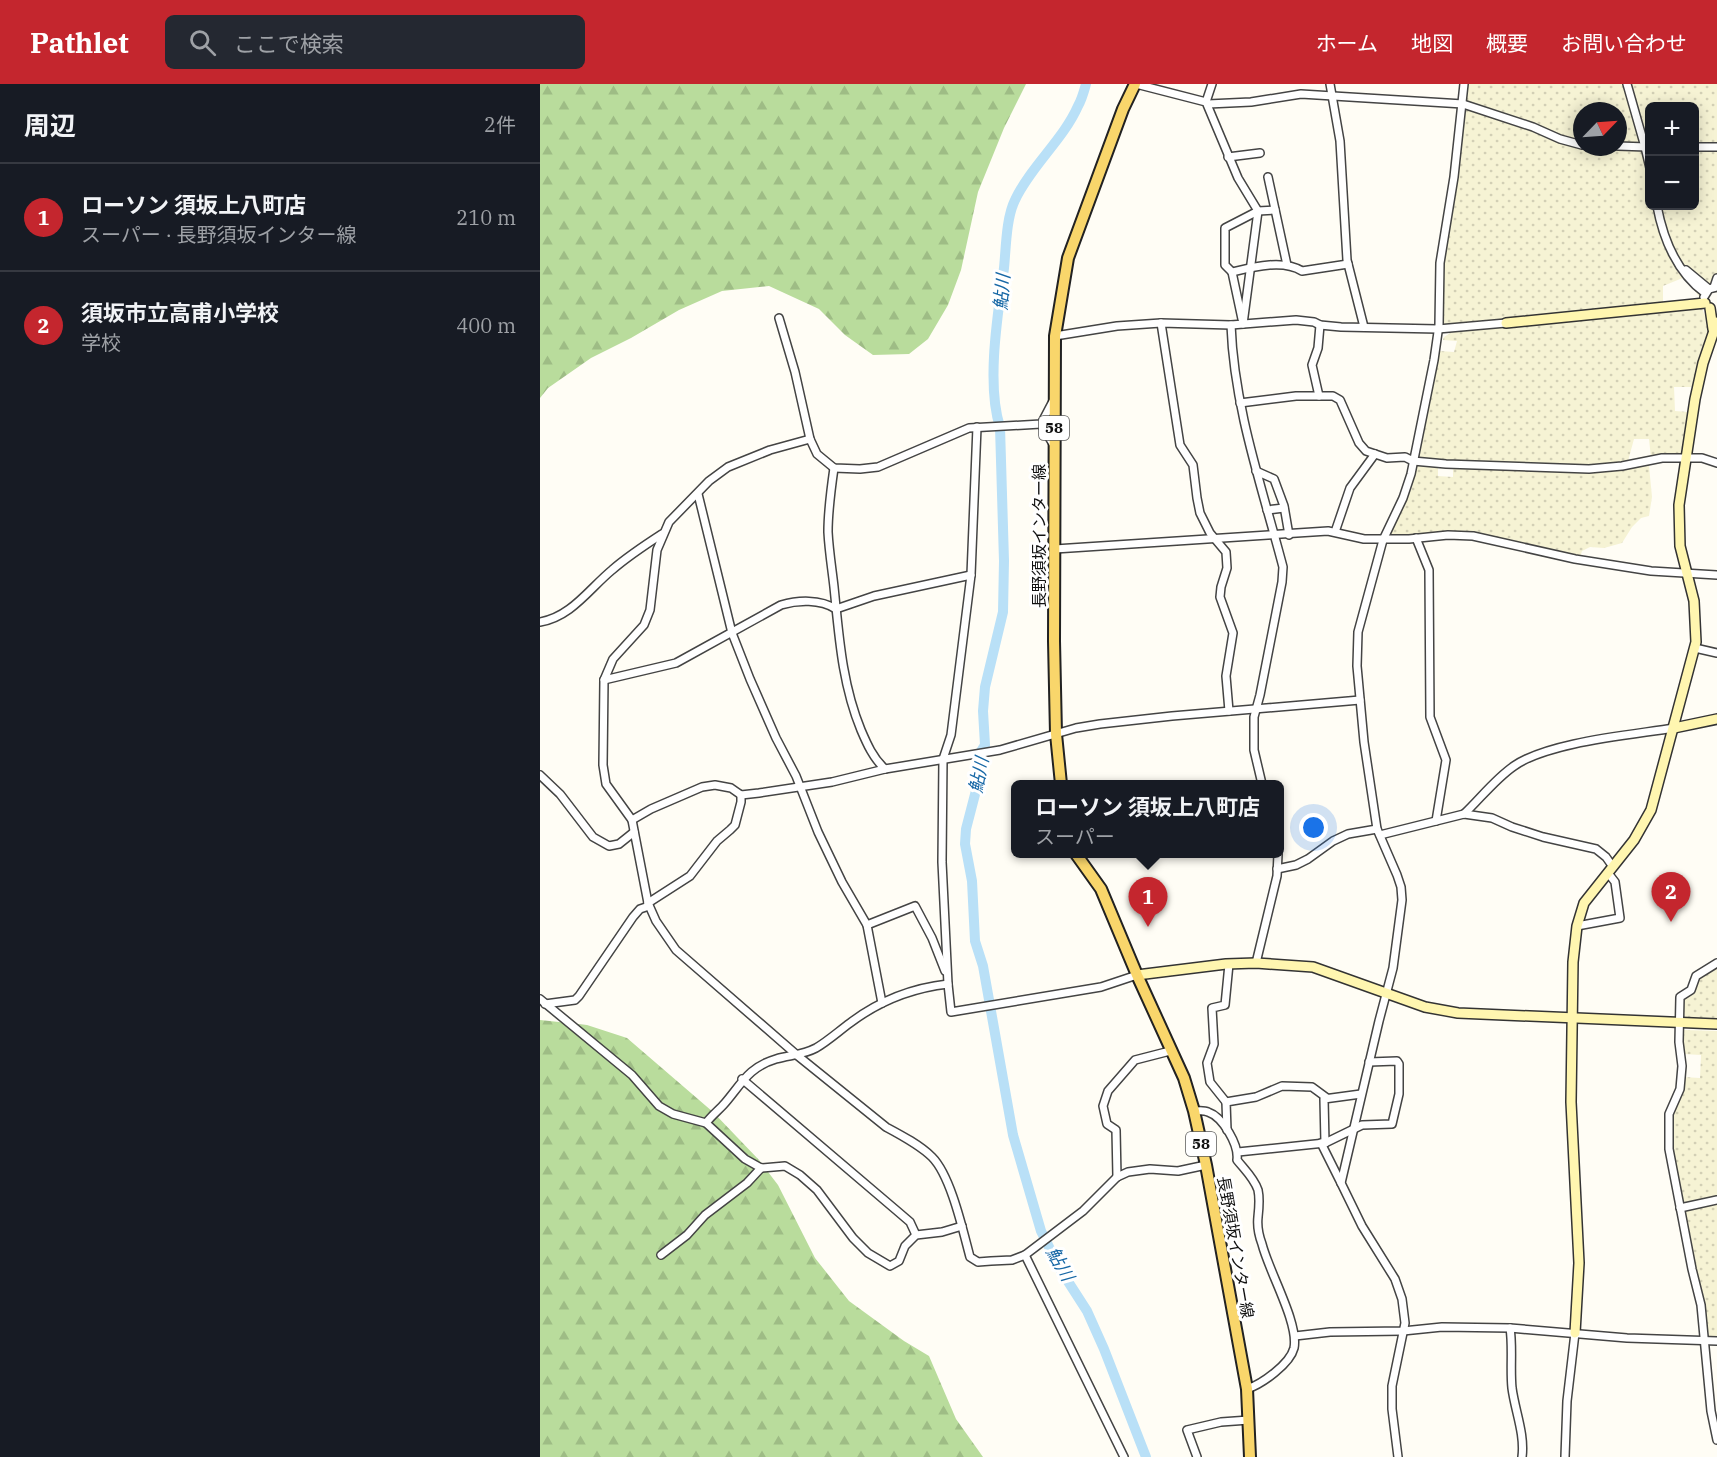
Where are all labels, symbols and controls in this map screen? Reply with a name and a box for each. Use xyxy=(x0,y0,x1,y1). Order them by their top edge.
search box xyxy=(165,15,585,69)
text: Pathlet xyxy=(30,24,129,61)
icon: search xyxy=(186,26,219,59)
text: ここで検索 xyxy=(234,29,344,58)
text: ホーム xyxy=(1316,29,1378,57)
text: 地図 xyxy=(1411,29,1453,57)
text: 概要 xyxy=(1486,29,1528,57)
text: お問い合わせ xyxy=(1561,29,1687,57)
north arrow xyxy=(1573,102,1627,156)
map controls xyxy=(1645,102,1699,210)
button: + xyxy=(1645,102,1699,156)
text: 周辺 xyxy=(24,108,76,142)
text: 2件 xyxy=(484,111,516,138)
button: − xyxy=(1645,156,1699,210)
text: ローソン 須坂上八町店 xyxy=(81,190,306,219)
text: 1 xyxy=(38,204,50,231)
text: 210 m xyxy=(456,204,516,231)
text: スーパー · 長野須坂インター線 xyxy=(81,221,357,248)
water label: 鮎川 xyxy=(988,271,1015,311)
text: 須坂市立高甫小学校 xyxy=(81,298,279,327)
text: 2 xyxy=(38,312,50,339)
text: 400 m xyxy=(456,312,516,339)
text: 学校 xyxy=(81,329,121,356)
road number: 58 xyxy=(1039,416,1069,440)
street label: 長野須坂インター線 xyxy=(1029,464,1049,608)
water label: 鮎川 xyxy=(964,753,994,795)
popup xyxy=(1011,780,1284,858)
text: ローソン 須坂上八町店 xyxy=(1035,792,1260,821)
your location xyxy=(1299,813,1328,842)
text: スーパー xyxy=(1035,823,1115,850)
pin: 2 xyxy=(1652,872,1690,922)
pin: 1 xyxy=(1128,878,1168,927)
road number: 58 xyxy=(1186,1132,1216,1156)
street label: 長野須坂インター線 xyxy=(1214,1174,1258,1320)
water label: 鮎川 xyxy=(1041,1242,1080,1287)

